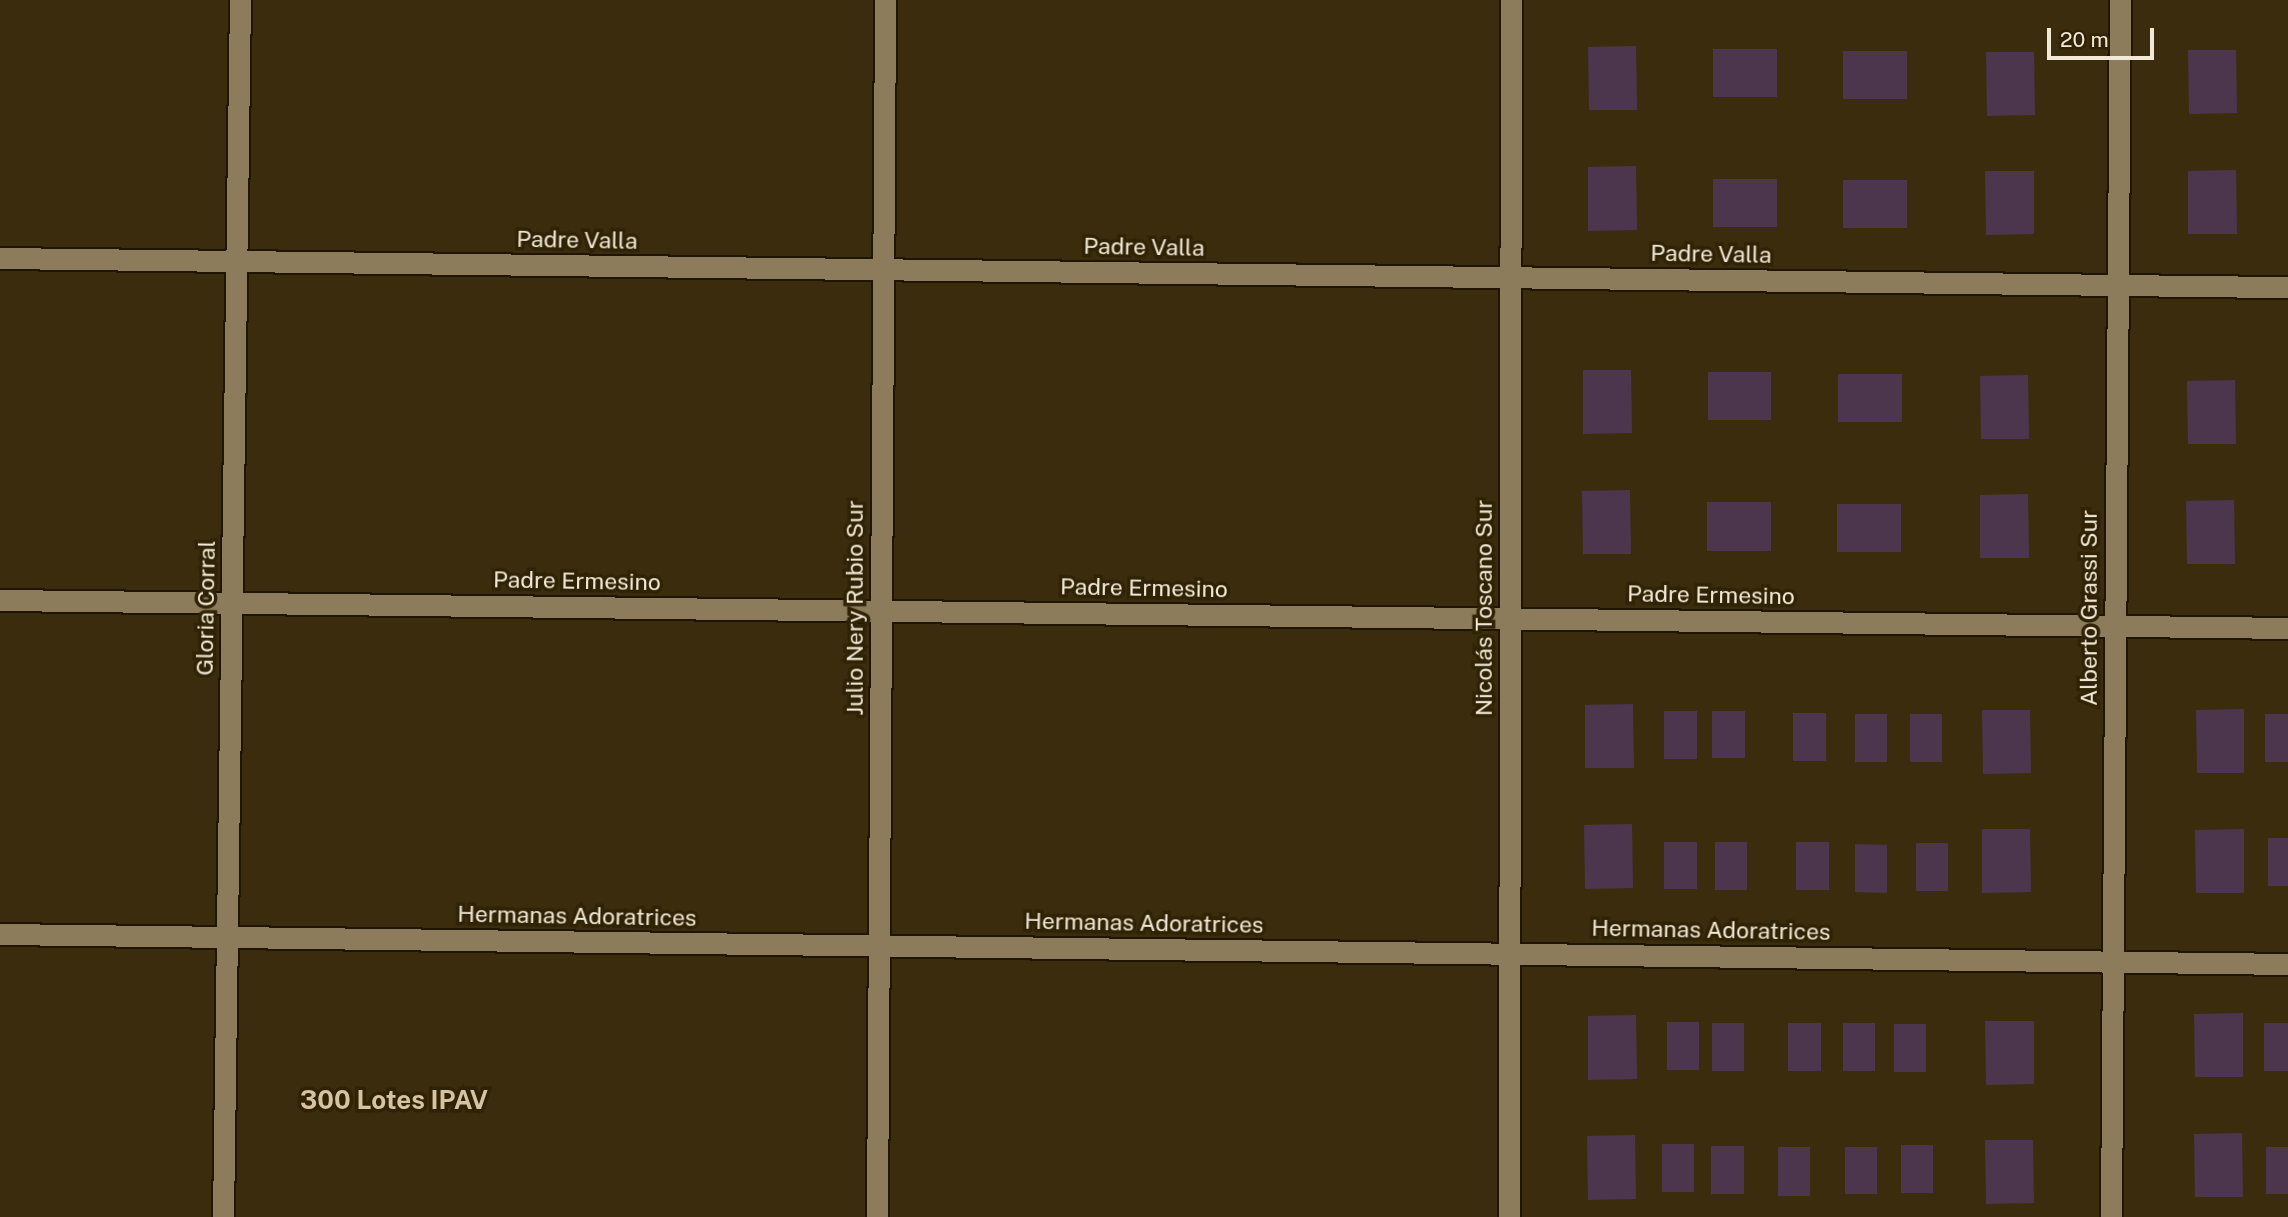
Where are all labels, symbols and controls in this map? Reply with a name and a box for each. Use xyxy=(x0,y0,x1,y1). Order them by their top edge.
scale bar xyxy=(2050,14,2157,58)
text: 20 m xyxy=(2060,27,2109,52)
street label: Padre Valla xyxy=(516,225,638,255)
street label: Padre Valla xyxy=(1083,232,1205,262)
street label: Padre Valla xyxy=(1650,239,1772,269)
street label: Julio Nery Rubio Sur xyxy=(841,500,869,716)
street label: Nicolás Toscano Sur xyxy=(1470,500,1498,716)
street label: Alberto Grassi Sur xyxy=(2075,510,2103,706)
street label: Gloria Corral xyxy=(191,540,221,676)
street label: Padre Ermesino xyxy=(493,566,661,596)
street label: Padre Ermesino xyxy=(1060,573,1228,603)
street label: Padre Ermesino xyxy=(1627,580,1795,610)
street label: Hermanas Adoratrices xyxy=(457,900,697,932)
street label: Hermanas Adoratrices xyxy=(1024,907,1264,939)
street label: Hermanas Adoratrices xyxy=(1591,914,1831,946)
district label: 300 Lotes IPAV xyxy=(300,1084,488,1116)

